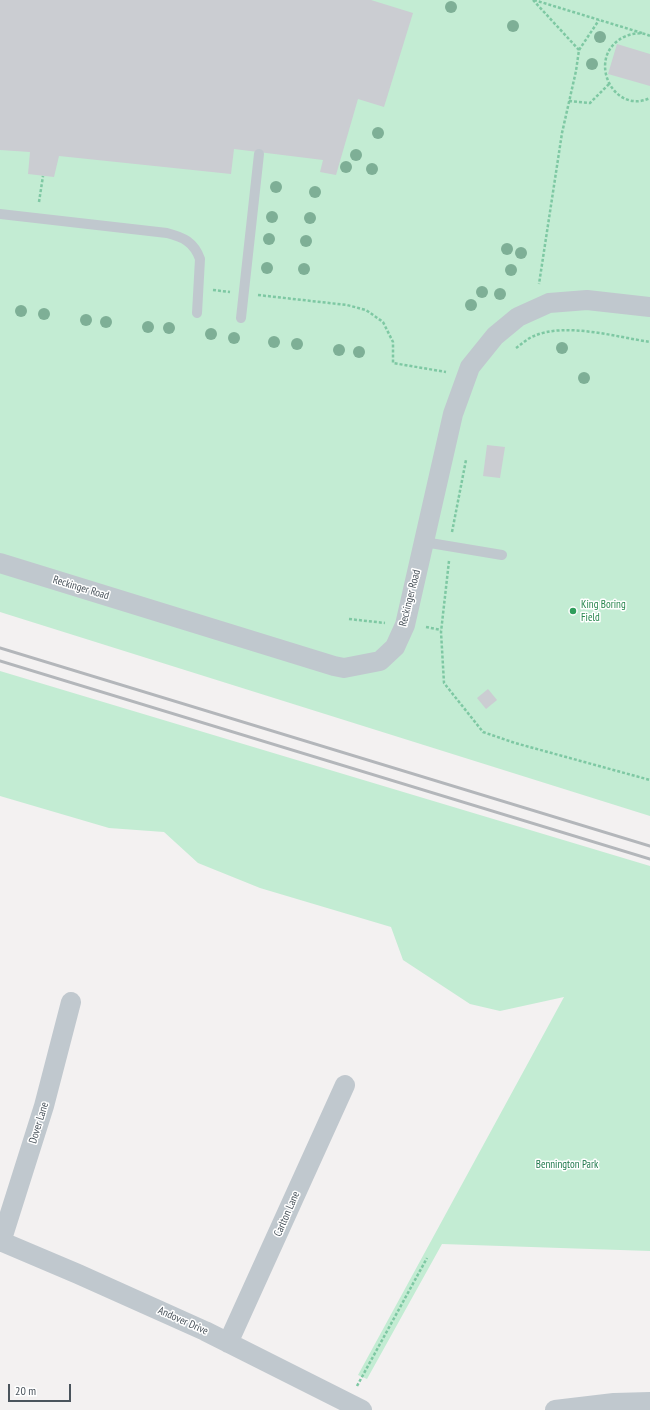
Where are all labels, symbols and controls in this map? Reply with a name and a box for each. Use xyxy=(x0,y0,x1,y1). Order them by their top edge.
street label: Reckinger Road xyxy=(397,568,423,628)
street label: Reckinger Road xyxy=(51,573,111,603)
place label: King Boring Field xyxy=(581,598,626,624)
marker: King Boring Field xyxy=(568,606,578,616)
street label: Dover Lane xyxy=(26,1101,52,1145)
park label: Bennington Park xyxy=(536,1158,598,1172)
street label: Carlton Lane xyxy=(271,1189,303,1239)
street label: Andover Drive xyxy=(156,1304,210,1338)
scale bar xyxy=(10,1376,73,1402)
text: 20 m xyxy=(15,1383,36,1398)

